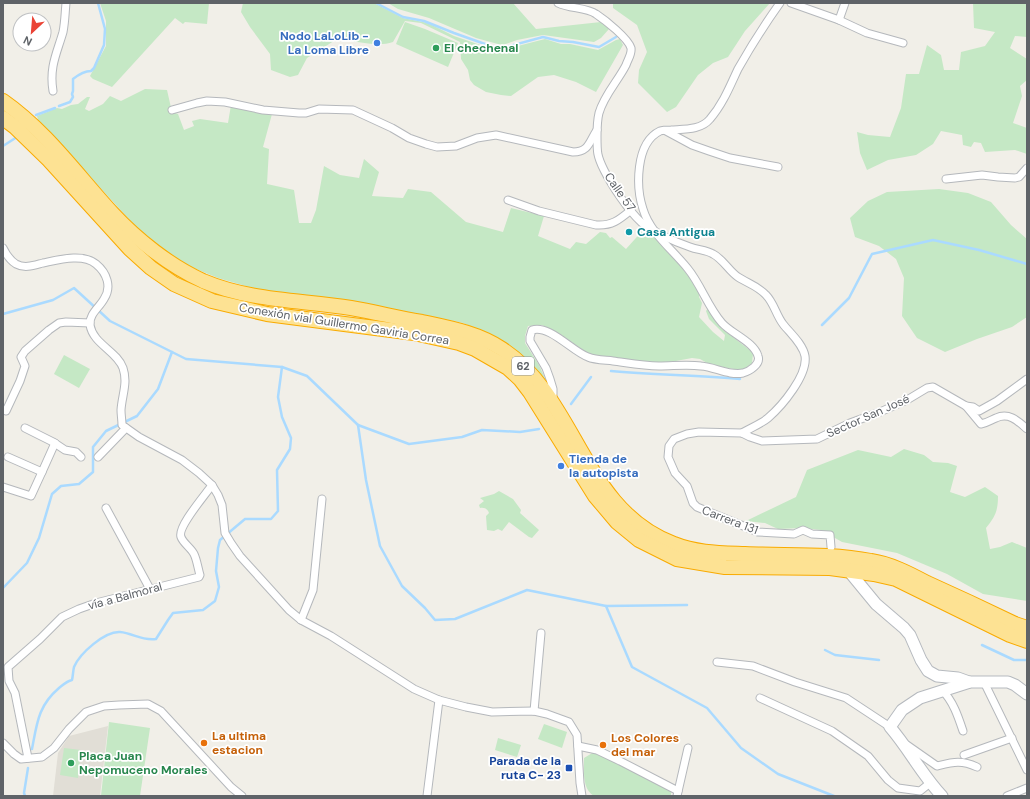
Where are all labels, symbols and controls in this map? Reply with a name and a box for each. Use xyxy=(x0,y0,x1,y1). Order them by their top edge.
north arrow xyxy=(12,12,52,52)
place label: Nodo LaLoLib - La Loma Libre xyxy=(280,28,369,58)
text: N xyxy=(21,33,34,49)
marker: Nodo LaLoLib - La Loma Libre xyxy=(372,38,382,48)
place label: El chechenal xyxy=(444,40,519,56)
marker: El chechenal xyxy=(431,43,441,53)
street label: Calle 57 xyxy=(601,169,639,215)
place label: Casa Antigua xyxy=(637,224,715,240)
marker: Casa Antigua xyxy=(624,227,634,237)
street label: Conexión vial Guillermo Gaviria Correa xyxy=(238,299,450,349)
road number: 62 xyxy=(512,357,534,375)
street label: Sector San José xyxy=(824,390,912,441)
place label: Tienda de la autopista xyxy=(569,451,638,481)
marker: Tienda de la autopista xyxy=(556,461,566,471)
street label: Carrera 131 xyxy=(700,502,760,538)
street label: vía a Balmoral xyxy=(86,578,164,614)
place label: La ultima estacion xyxy=(212,728,266,758)
place label: Los Colores del mar xyxy=(611,730,679,760)
marker: La ultima estacion xyxy=(199,738,209,748)
marker: Los Colores del mar xyxy=(598,740,608,750)
place label: Placa Juan Nepomuceno Morales xyxy=(79,748,208,778)
place label: Parada de la ruta C- 23 xyxy=(489,753,561,783)
marker: Placa Juan Nepomuceno Morales xyxy=(66,758,76,768)
marker: Parada de la ruta C- 23 xyxy=(564,763,574,773)

